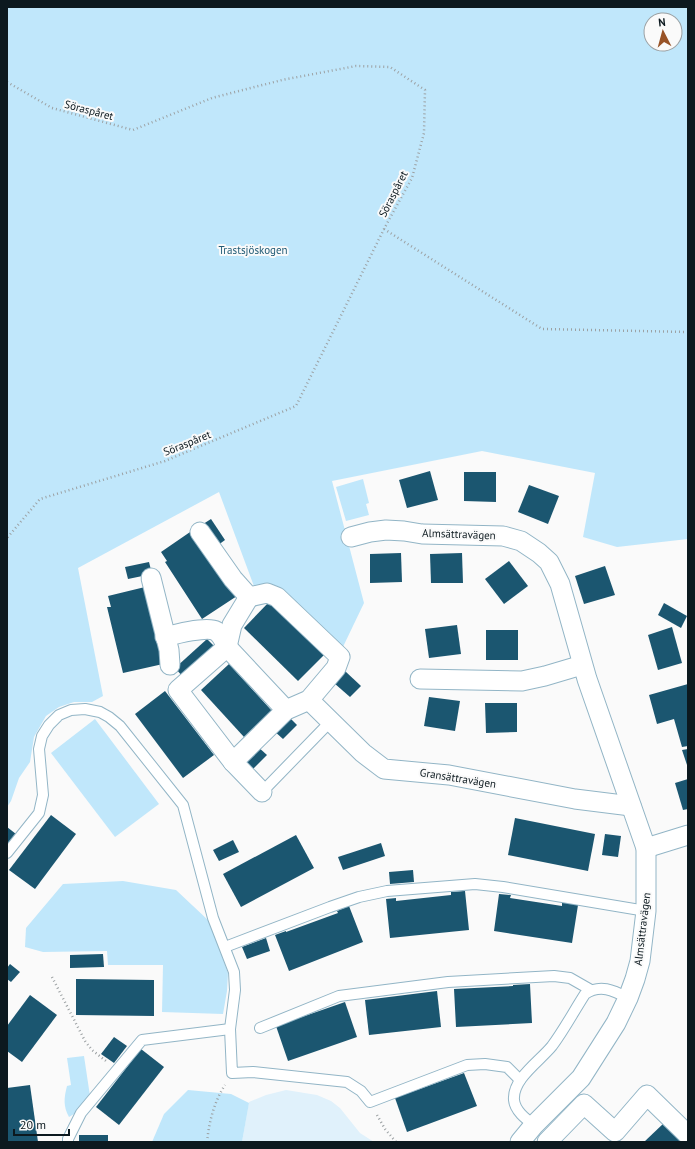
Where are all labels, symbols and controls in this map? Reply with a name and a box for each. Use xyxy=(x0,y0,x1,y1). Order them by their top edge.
north arrow xyxy=(643,12,683,52)
text: N xyxy=(658,15,666,29)
street label: Söraspåret xyxy=(63,97,115,123)
street label: Söraspåret xyxy=(375,168,411,219)
park label: Trastsjöskogen xyxy=(218,243,288,257)
street label: Söraspåret xyxy=(161,427,213,459)
street label: Almsättravägen xyxy=(422,526,496,542)
street label: Gransättravägen xyxy=(419,765,497,791)
street label: Almsättravägen xyxy=(631,892,653,966)
scale bar xyxy=(14,1111,69,1137)
text: 20 m xyxy=(20,1117,46,1132)

